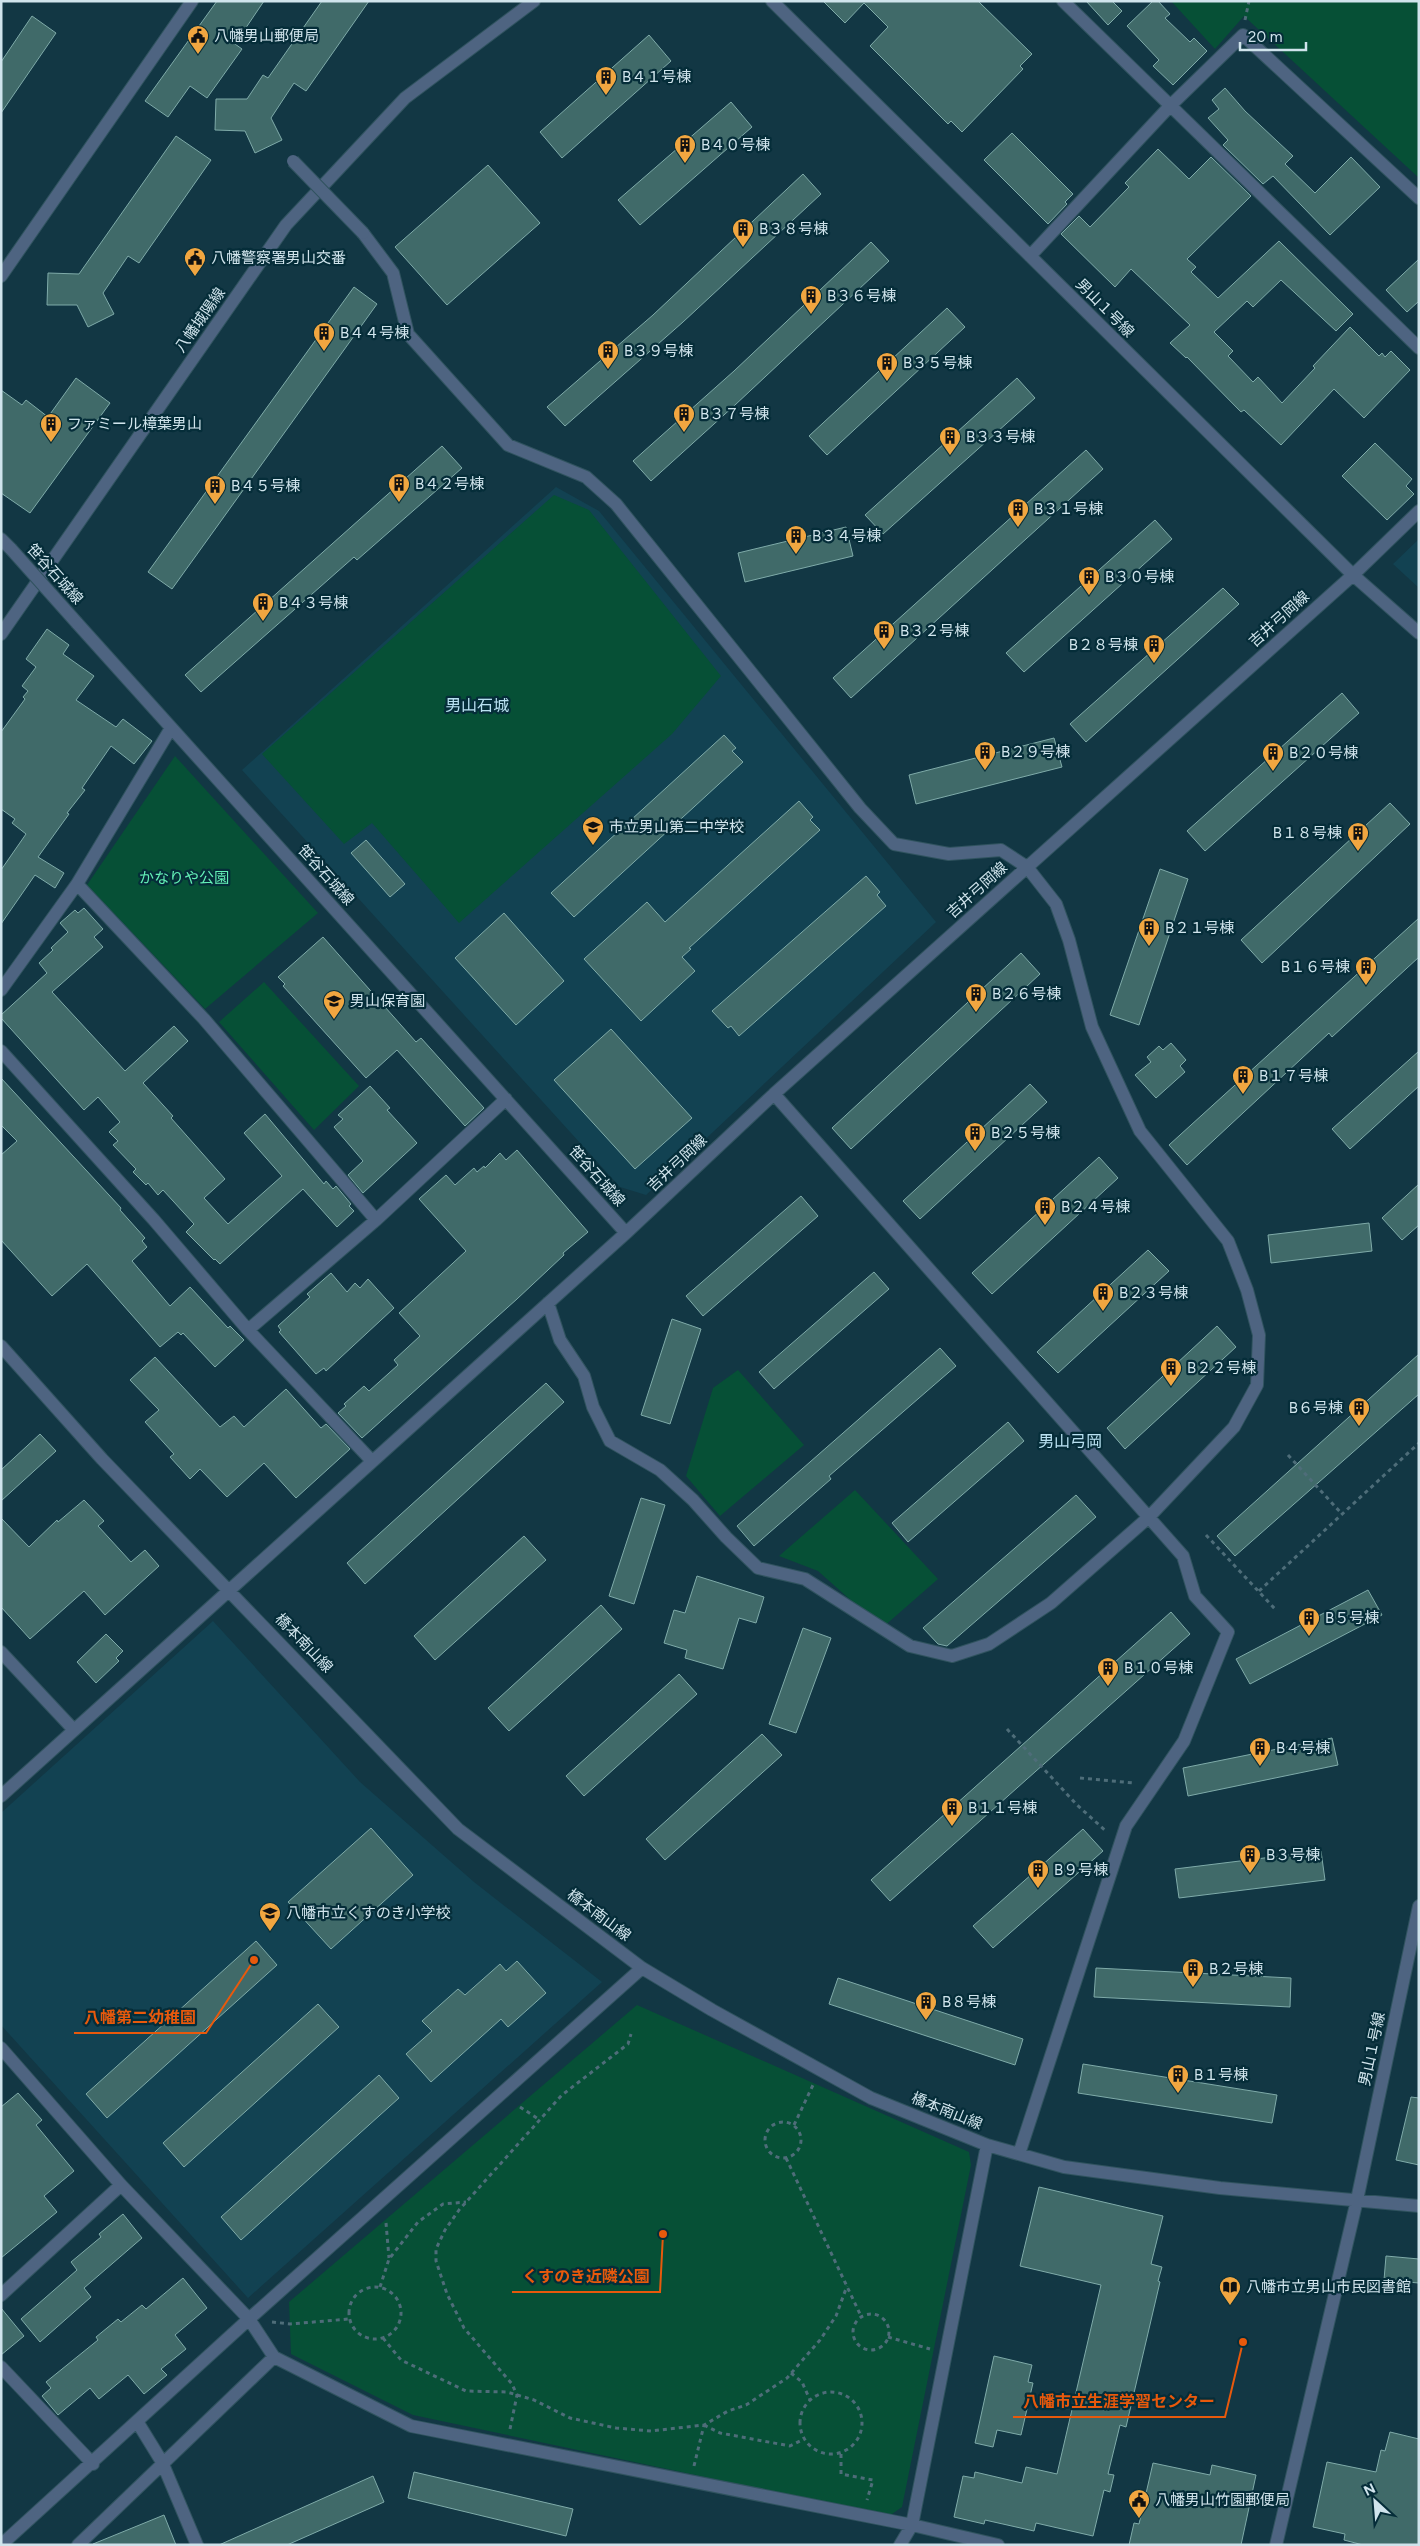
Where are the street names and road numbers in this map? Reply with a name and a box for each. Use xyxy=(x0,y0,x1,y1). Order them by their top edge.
street label: 男山１号線 xyxy=(1072,275,1138,341)
street label: 八幡城陽線 xyxy=(171,284,229,356)
street label: 笹谷石城線 xyxy=(23,540,87,608)
street label: 吉井弓岡線 xyxy=(1245,587,1313,651)
street label: 笹谷石城線 xyxy=(294,841,358,909)
street label: 吉井弓岡線 xyxy=(943,858,1011,922)
street label: 吉井弓岡線 xyxy=(643,1131,711,1195)
street label: 笹谷石城線 xyxy=(565,1142,629,1210)
street label: 橋本南山線 xyxy=(271,1610,337,1676)
street label: 橋本南山線 xyxy=(564,1885,634,1945)
street label: 男山１号線 xyxy=(1355,2010,1389,2088)
street label: 橋本南山線 xyxy=(909,2089,985,2133)

